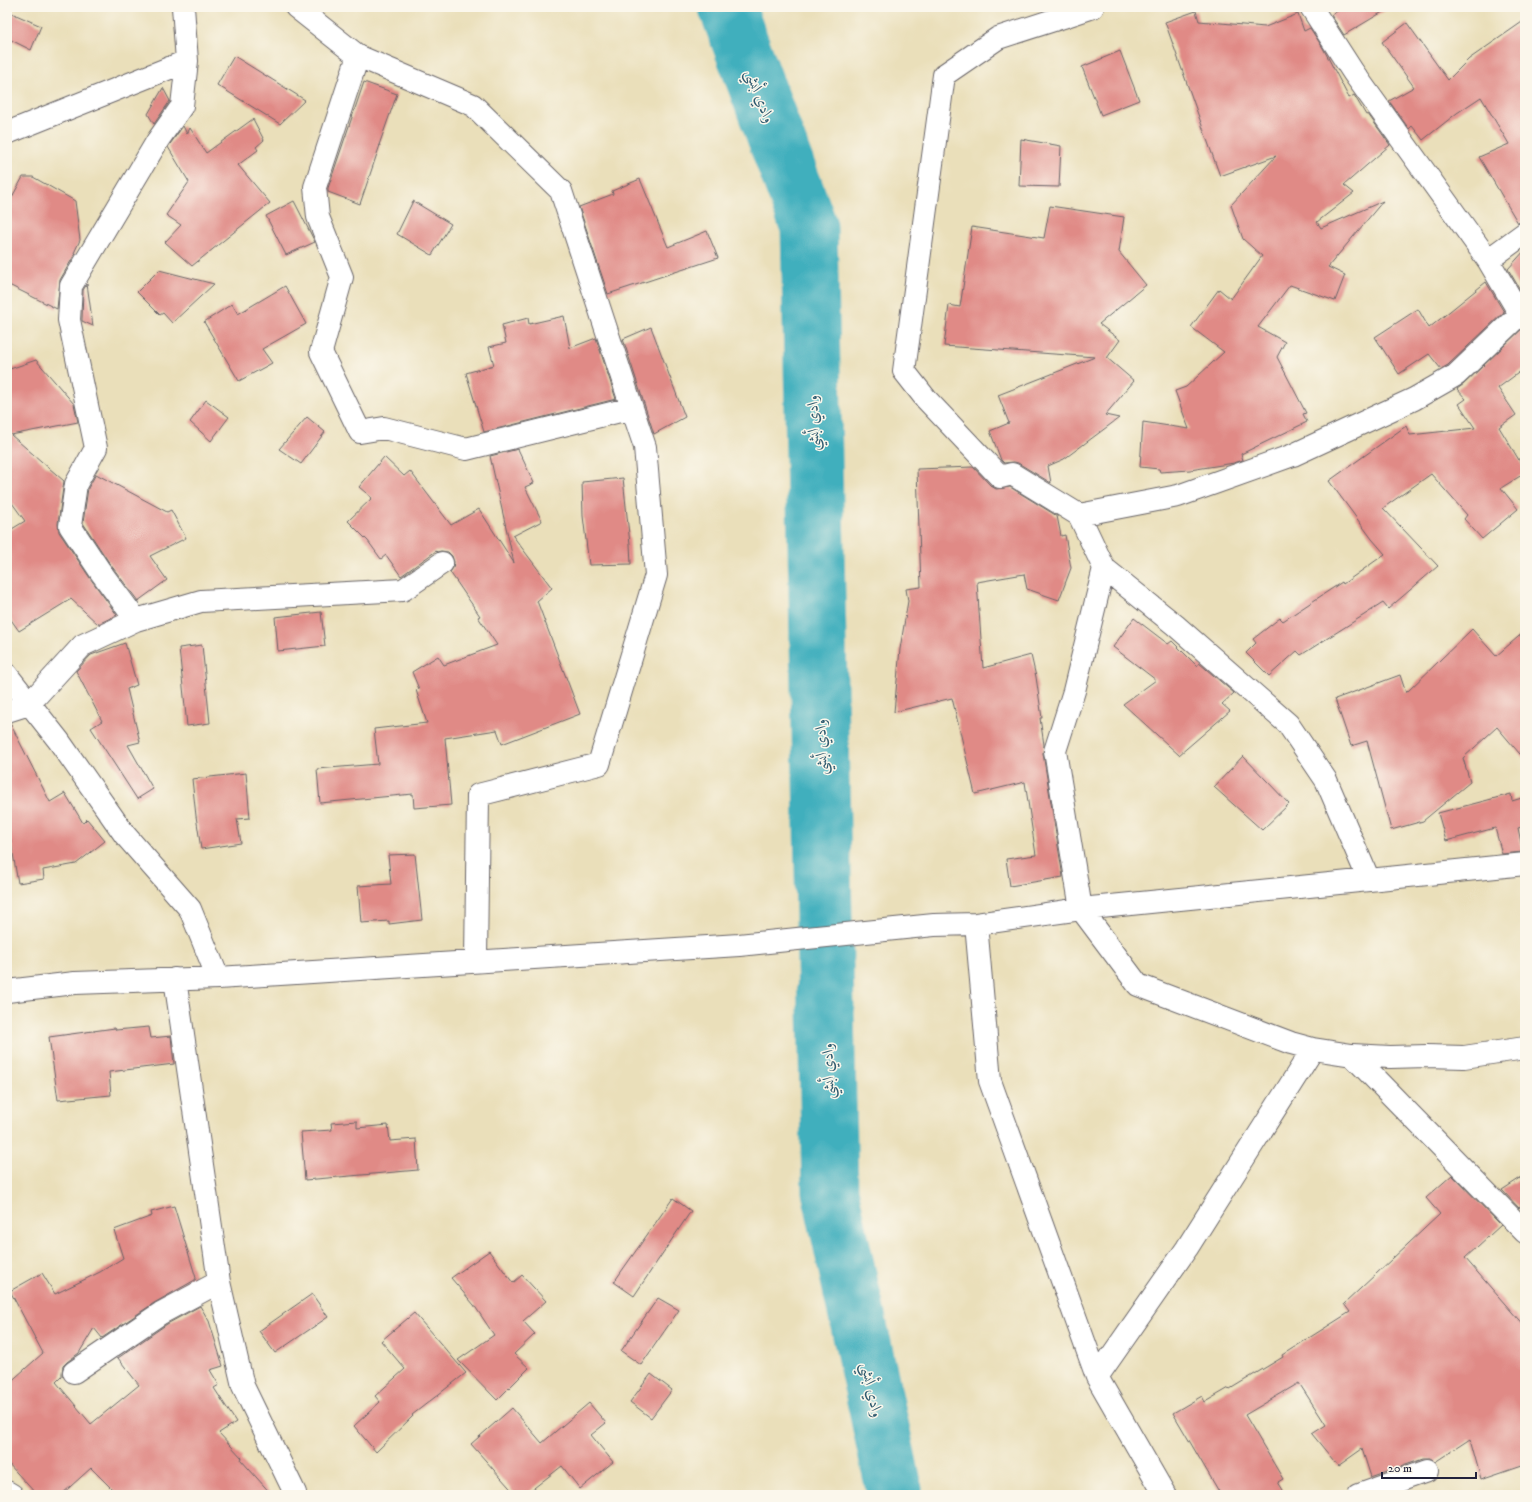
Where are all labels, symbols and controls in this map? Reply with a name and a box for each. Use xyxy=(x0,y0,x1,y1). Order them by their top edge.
water label: وادي أبشي xyxy=(736,65,781,128)
water label: وادي أبشي xyxy=(801,395,828,451)
water label: وادي أبشي xyxy=(809,719,836,775)
water label: وادي أبشي xyxy=(816,1043,843,1099)
water label: وادي أبشي xyxy=(851,1360,890,1421)
scale bar xyxy=(1382,1454,1476,1480)
text: 20 m xyxy=(1388,1461,1412,1476)

